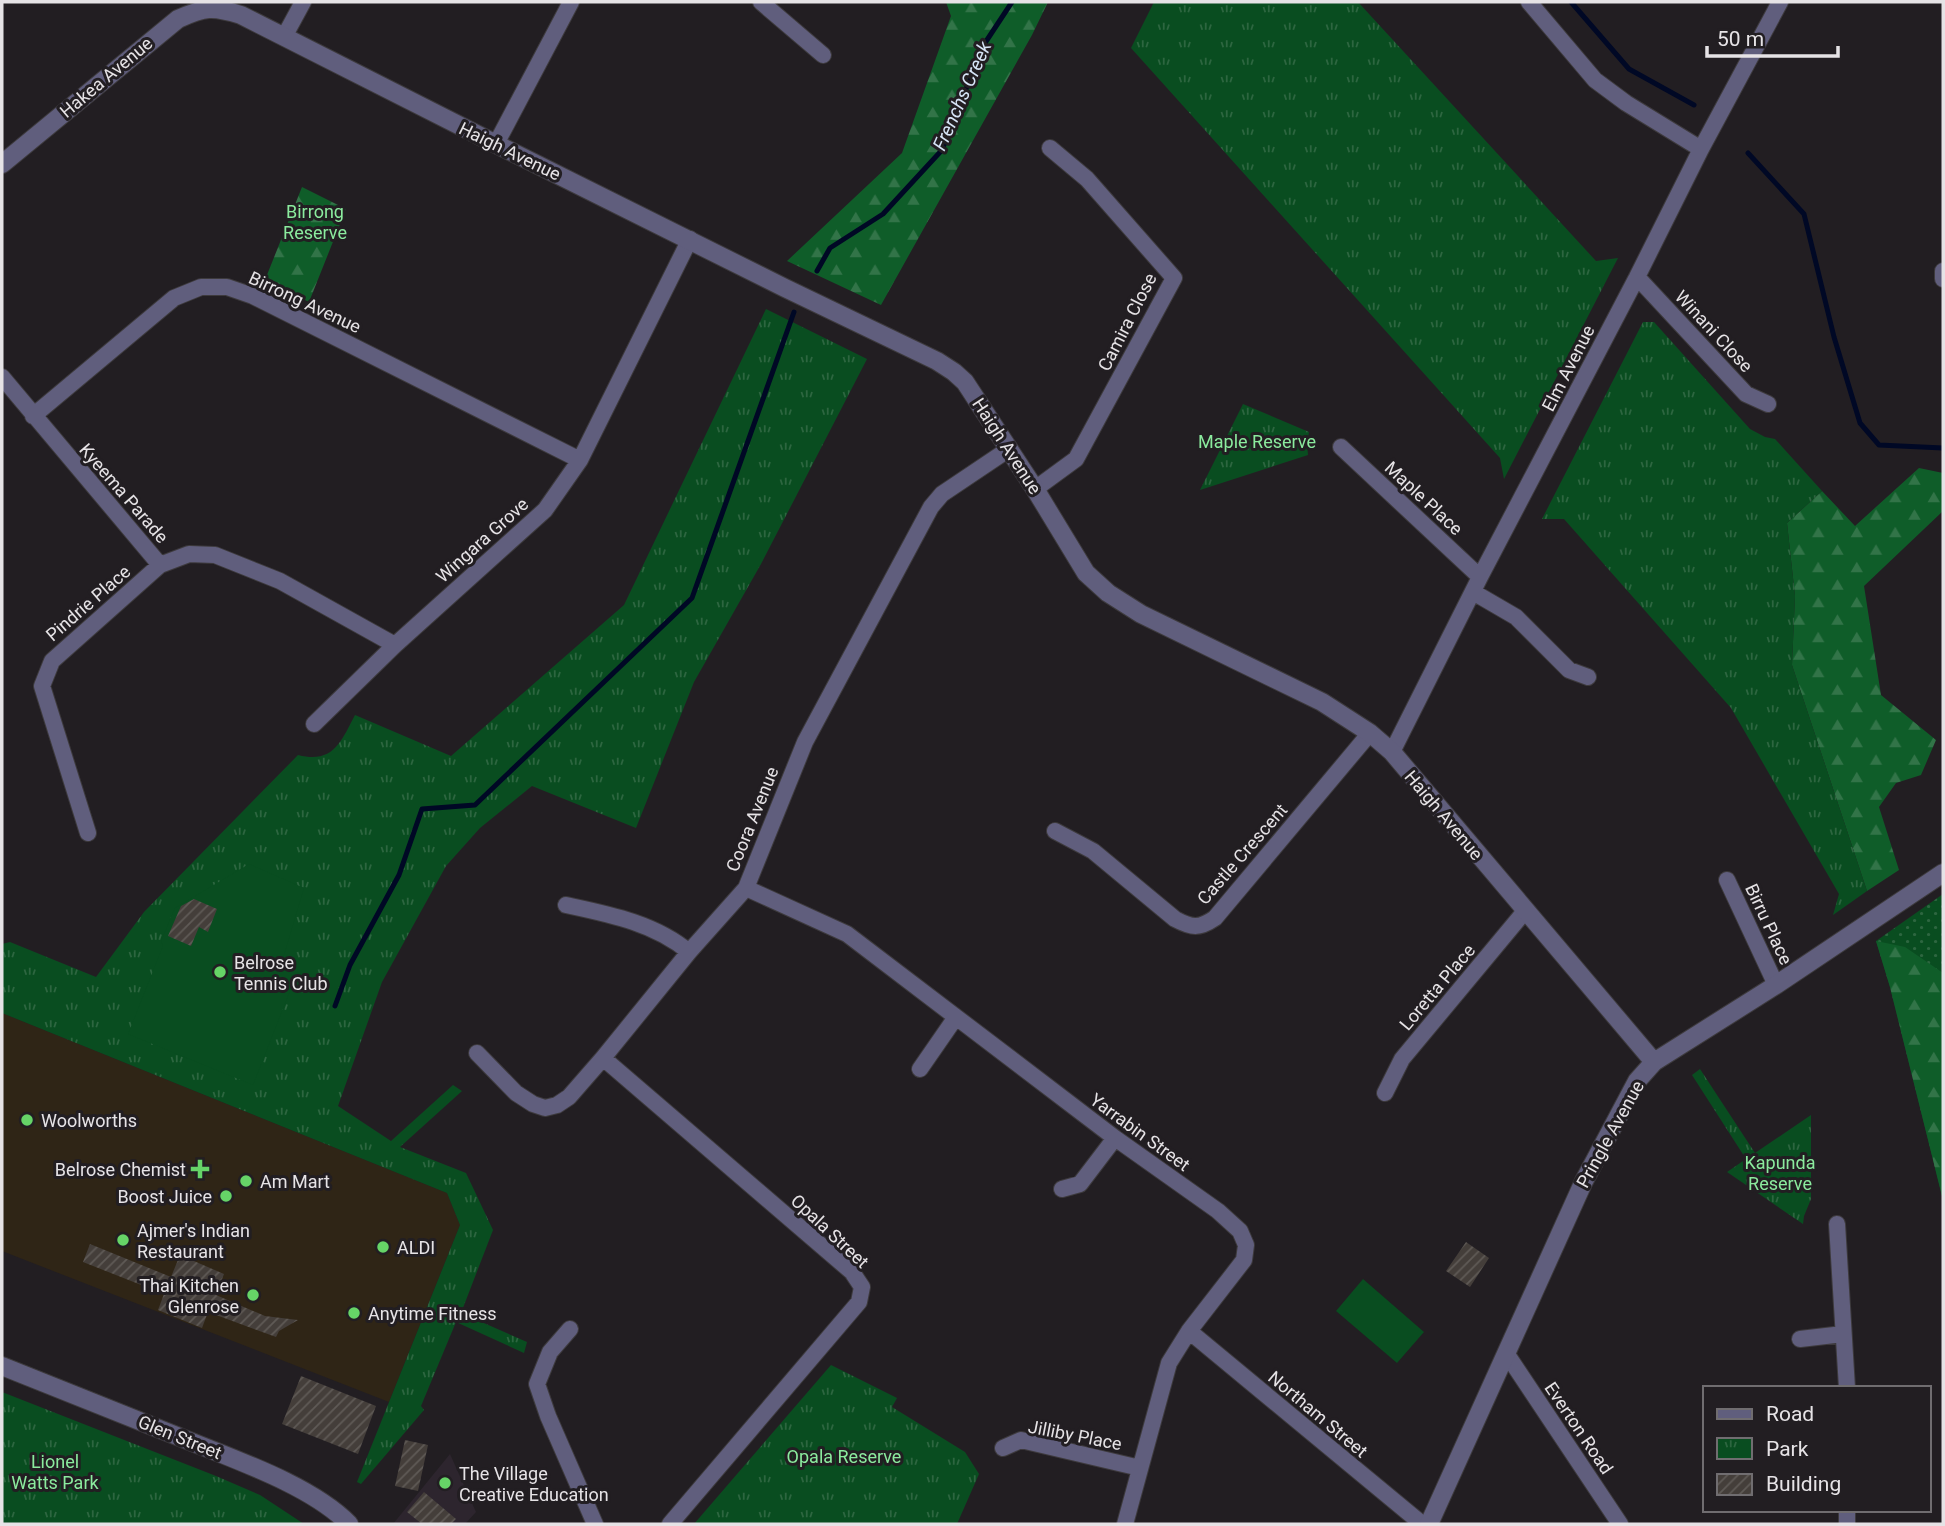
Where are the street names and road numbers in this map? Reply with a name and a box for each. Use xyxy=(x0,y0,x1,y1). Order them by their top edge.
street label: Hakea Avenue xyxy=(55,32,157,122)
street label: Haigh Avenue xyxy=(456,117,564,185)
street label: Birrong Avenue xyxy=(246,267,364,337)
street label: Camira Close xyxy=(1093,270,1161,374)
street label: Winani Close xyxy=(1671,286,1757,376)
street label: Elm Avenue xyxy=(1537,321,1599,415)
street label: Haigh Avenue xyxy=(968,394,1046,498)
street label: Kyeema Parade xyxy=(75,439,173,547)
street label: Maple Place xyxy=(1381,457,1467,539)
street label: Wingara Grove xyxy=(432,493,532,587)
street label: Pindrie Place xyxy=(42,561,134,645)
street label: Coora Avenue xyxy=(721,764,783,874)
street label: Haigh Avenue xyxy=(1400,766,1488,864)
street label: Castle Crescent xyxy=(1193,799,1291,909)
street label: Birru Place xyxy=(1741,880,1797,968)
street label: Loretta Place xyxy=(1395,940,1479,1034)
street label: Pringle Avenue xyxy=(1572,1077,1648,1191)
street label: Yarrabin Street xyxy=(1086,1089,1194,1175)
street label: Opala Street xyxy=(787,1190,873,1272)
street label: Northam Street xyxy=(1264,1366,1372,1462)
street label: Everton Road xyxy=(1541,1378,1617,1478)
street label: Glen Street xyxy=(135,1411,225,1463)
street label: Jilliby Place xyxy=(1026,1416,1124,1454)

